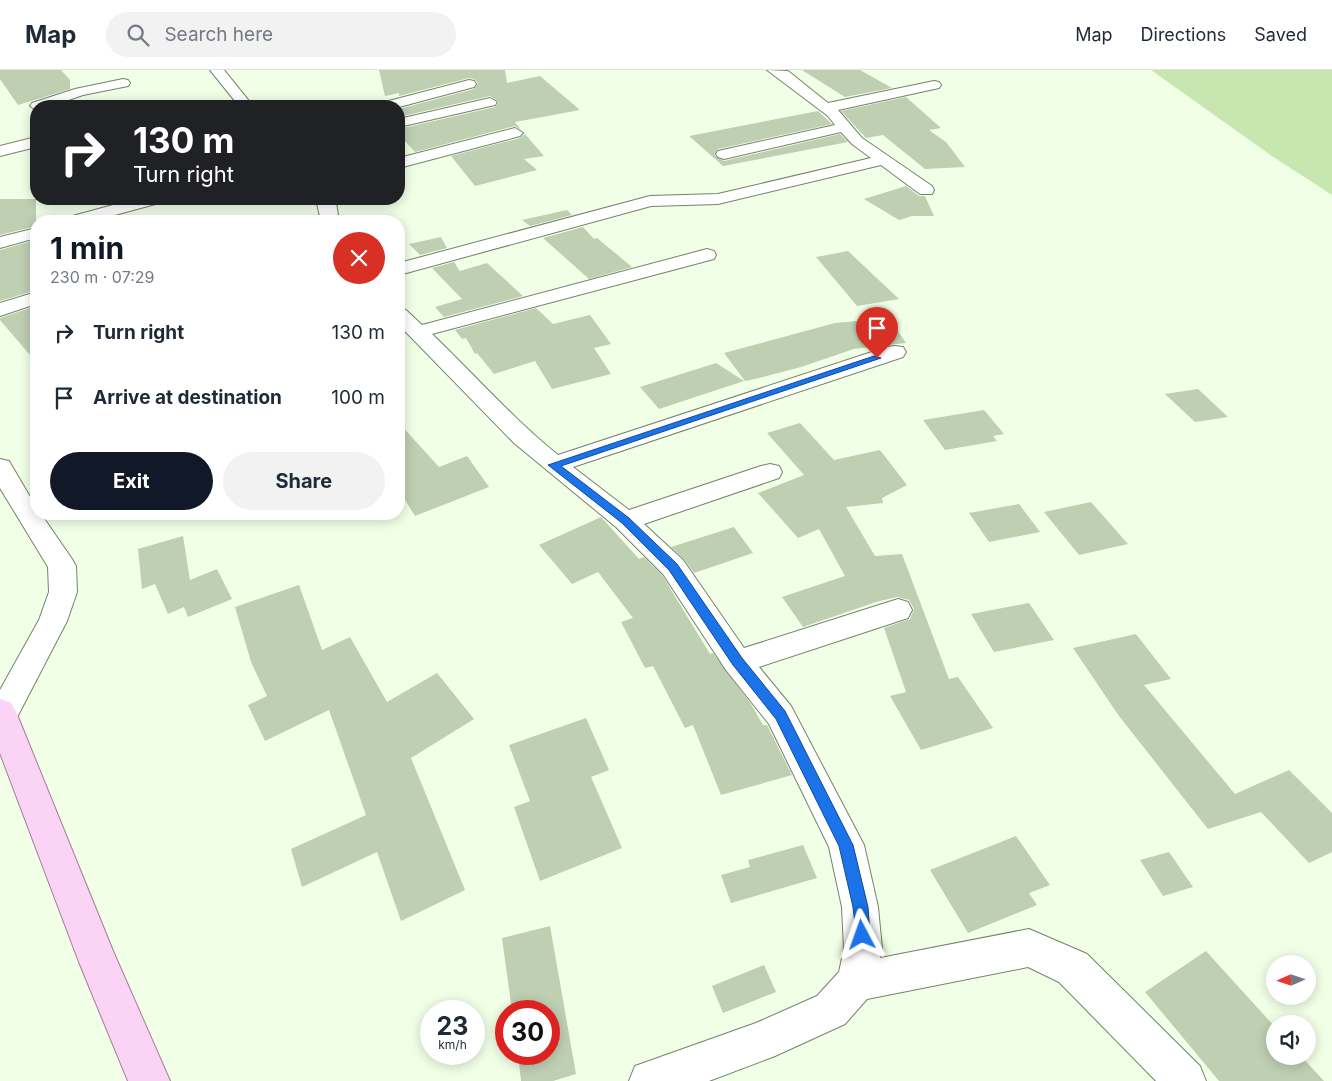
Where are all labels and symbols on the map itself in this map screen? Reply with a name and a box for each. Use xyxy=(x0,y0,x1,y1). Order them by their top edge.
pin xyxy=(856,307,898,358)
position arrow xyxy=(835,908,887,960)
north arrow xyxy=(1266,955,1316,1005)
speed limit sign: 30 xyxy=(495,1000,560,1065)

